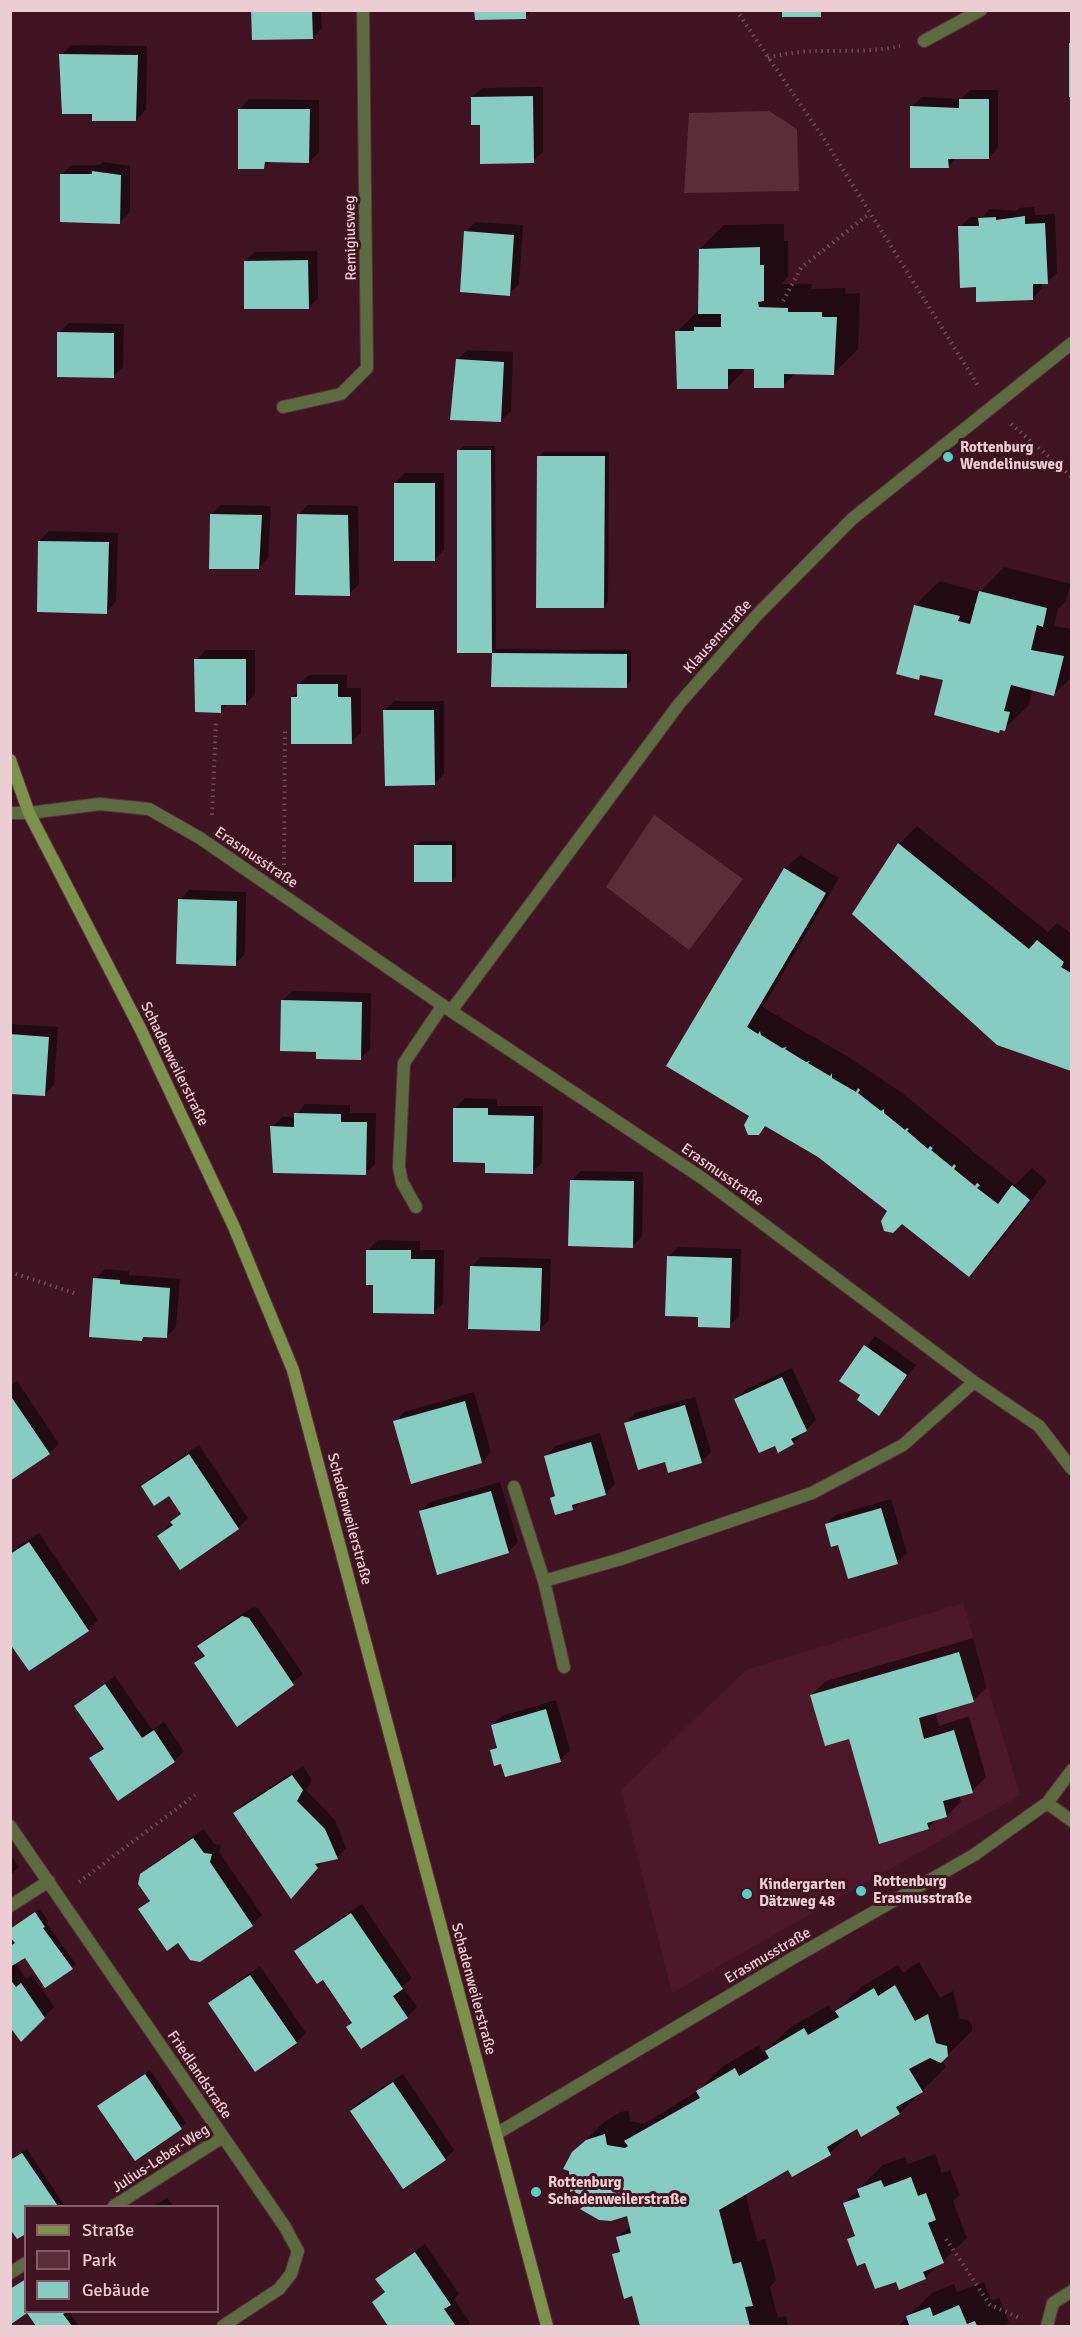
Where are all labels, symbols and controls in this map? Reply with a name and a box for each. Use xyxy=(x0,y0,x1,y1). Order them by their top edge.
street label: Remigiusweg xyxy=(341,195,361,281)
place label: Rottenburg Wendelinusweg xyxy=(960,439,1063,474)
marker: Rottenburg Wendelinusweg xyxy=(941,450,955,464)
street label: Klausenstraße xyxy=(680,596,756,678)
street label: Erasmusstraße xyxy=(211,824,301,892)
street label: Schadenweilerstraße xyxy=(136,999,212,1129)
street label: Erasmusstraße xyxy=(677,1140,767,1210)
street label: Schadenweilerstraße xyxy=(323,1451,375,1587)
place label: Rottenburg Erasmusstraße xyxy=(873,1873,972,1908)
place label: Kindergarten Dätzweg 48 xyxy=(759,1876,846,1911)
marker: Rottenburg Erasmusstraße xyxy=(854,1884,868,1898)
marker: Kindergarten Dätzweg 48 xyxy=(740,1887,754,1901)
street label: Schadenweilerstraße xyxy=(447,1921,499,2057)
street label: Erasmusstraße xyxy=(722,1924,814,1988)
street label: Friedlandstraße xyxy=(163,2027,235,2123)
street label: Julius-Leber-Weg xyxy=(109,2121,213,2197)
place label: Rottenburg Schadenweilerstraße xyxy=(548,2174,687,2209)
marker: Rottenburg Schadenweilerstraße xyxy=(529,2185,543,2199)
legend xyxy=(24,2205,219,2313)
text: Straße xyxy=(82,2219,134,2241)
text: Park xyxy=(82,2249,117,2271)
text: Gebäude xyxy=(82,2279,150,2301)

